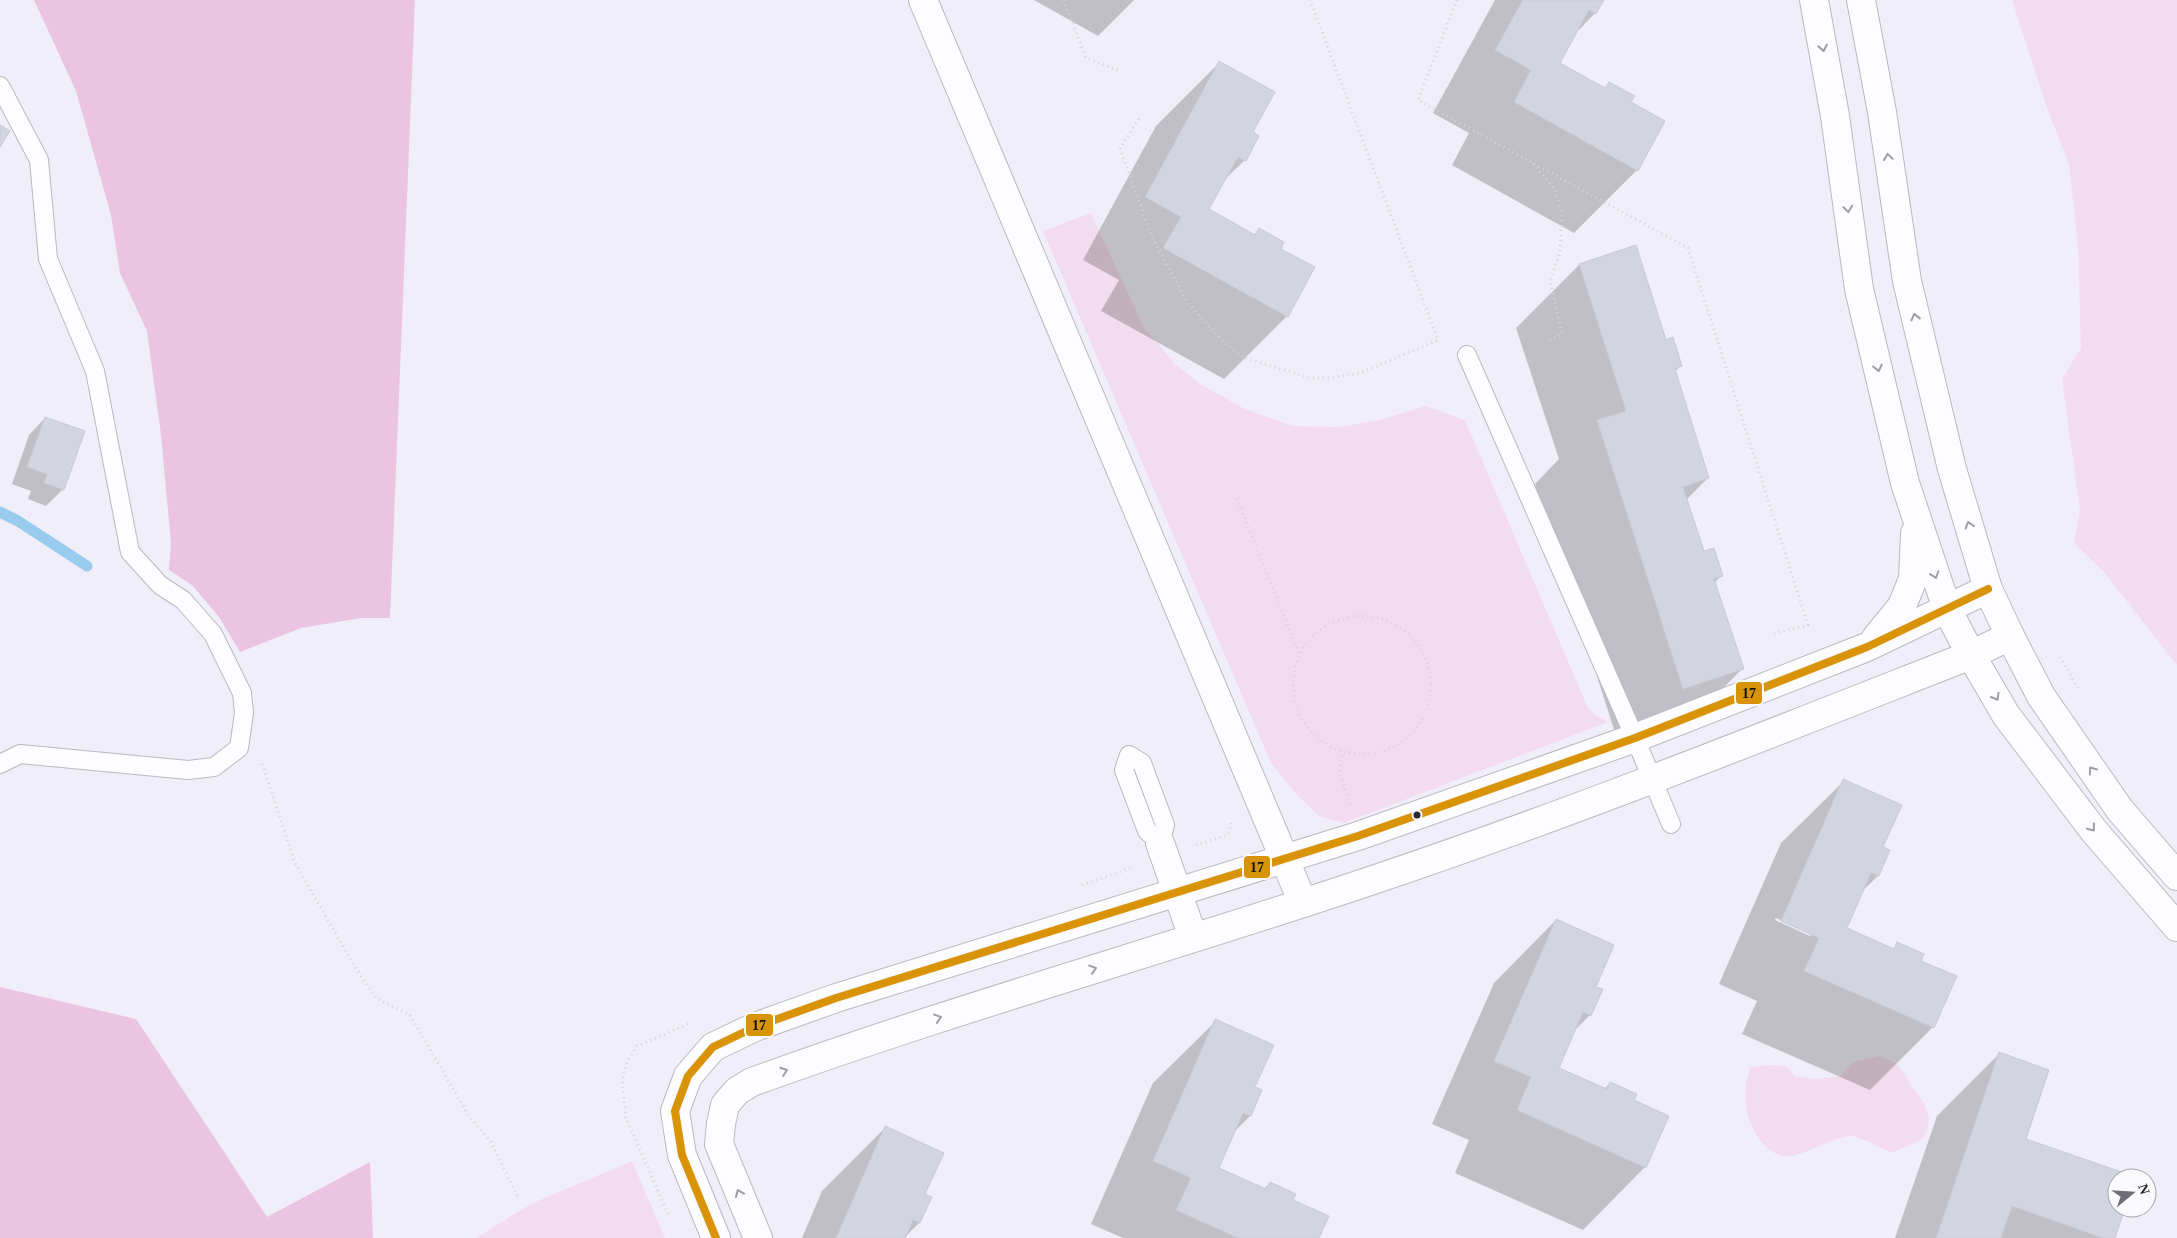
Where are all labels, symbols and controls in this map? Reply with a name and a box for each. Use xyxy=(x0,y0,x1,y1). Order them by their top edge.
one-way arrow xyxy=(1817,44,1827,52)
one-way arrow xyxy=(1883,152,1894,160)
one-way arrow xyxy=(1842,205,1853,213)
one-way arrow xyxy=(1910,312,1921,321)
one-way arrow xyxy=(1872,364,1883,373)
one-way arrow xyxy=(1964,521,1974,530)
one-way arrow xyxy=(1930,570,1940,579)
line badge: 17 xyxy=(1735,681,1763,705)
text: 17 xyxy=(1742,686,1756,701)
one-way arrow xyxy=(1989,692,1999,701)
one-way arrow xyxy=(2089,766,2098,776)
unlabelled marker xyxy=(1412,810,1422,820)
one-way arrow xyxy=(2086,822,2094,831)
line badge: 17 xyxy=(1243,855,1271,879)
text: 17 xyxy=(1250,860,1264,875)
one-way arrow xyxy=(1088,965,1097,975)
line badge: 17 xyxy=(745,1013,774,1037)
one-way arrow xyxy=(933,1014,942,1024)
text: 17 xyxy=(752,1018,766,1033)
one-way arrow xyxy=(779,1067,788,1077)
north arrow xyxy=(2107,1168,2157,1218)
text: N xyxy=(2135,1182,2153,1196)
one-way arrow xyxy=(735,1189,746,1198)

